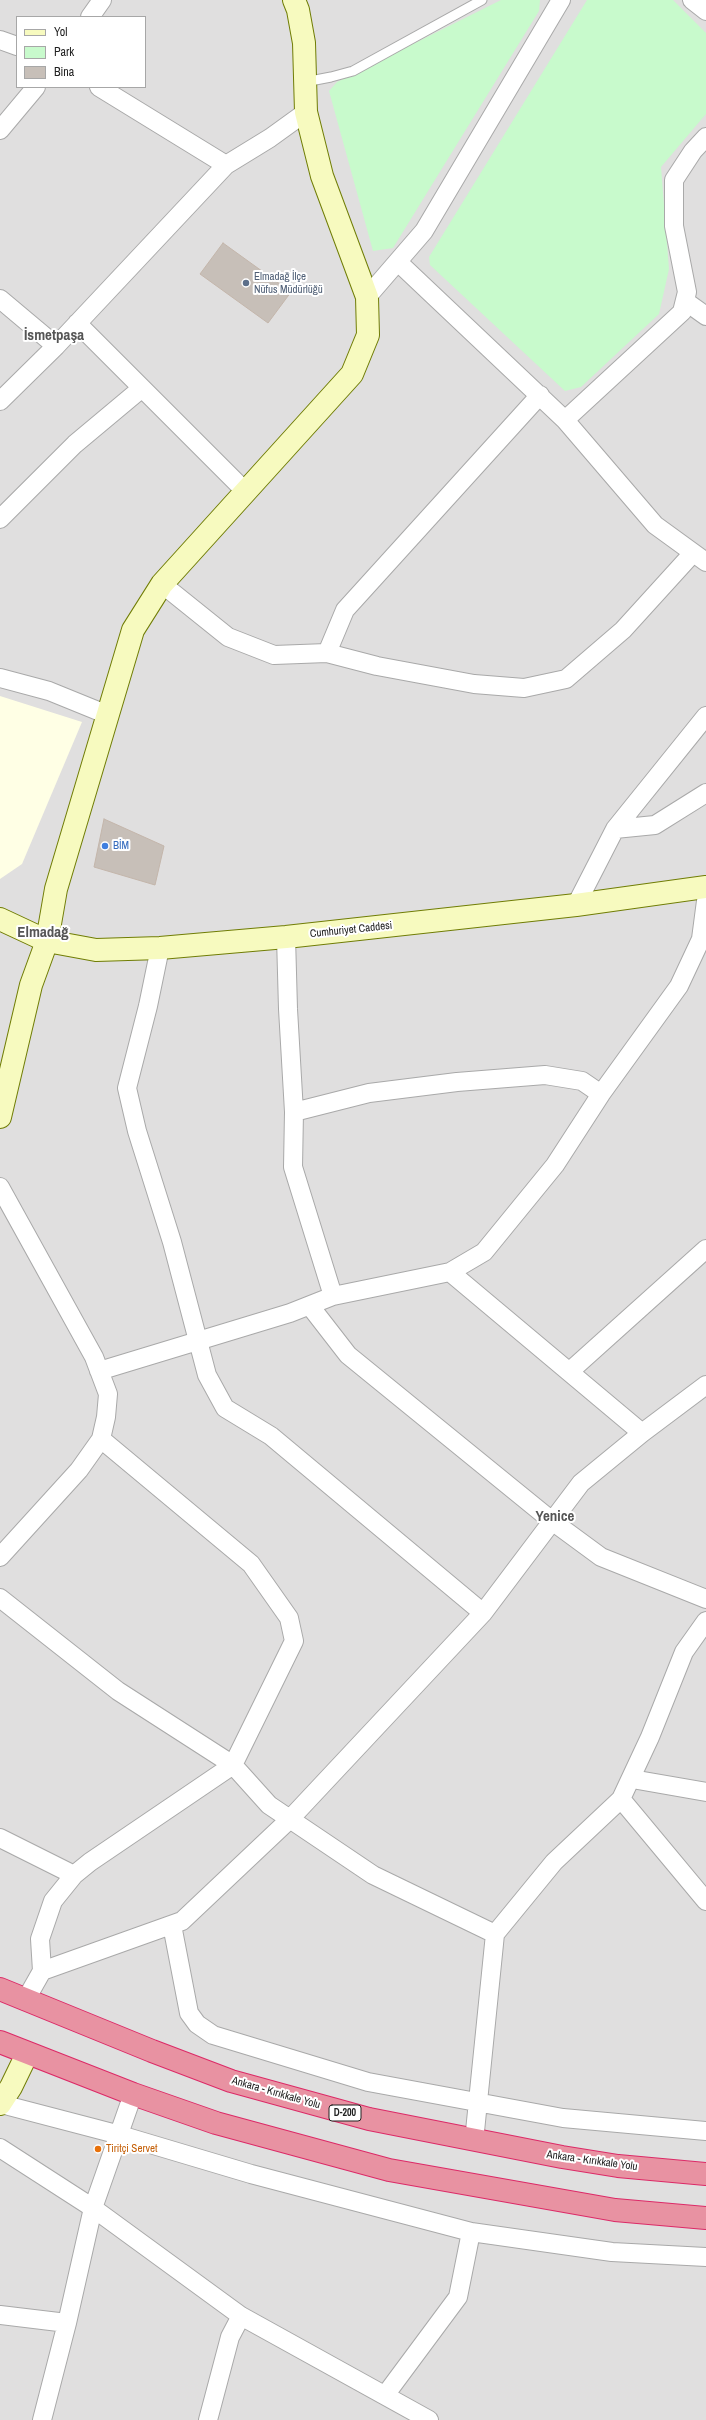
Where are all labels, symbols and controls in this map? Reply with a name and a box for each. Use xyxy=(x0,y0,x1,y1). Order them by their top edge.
legend xyxy=(16,16,146,88)
text: Yol xyxy=(54,24,67,40)
text: Park xyxy=(54,44,74,60)
text: Bina xyxy=(54,64,74,80)
place label: Elmadağ İlçe Nüfus Müdürlüğü xyxy=(254,270,323,296)
marker: Elmadağ İlçe Nüfus Müdürlüğü xyxy=(241,278,251,288)
district label: İsmetpaşa xyxy=(24,327,84,345)
place label: BİM xyxy=(113,839,129,853)
marker: BİM xyxy=(100,841,110,851)
street label: Cumhuriyet Caddesi xyxy=(309,919,393,941)
district label: Elmadağ xyxy=(17,924,69,942)
district label: Yenice xyxy=(536,1508,574,1526)
street label: Ankara - Kırıkkale Yolu xyxy=(230,2074,322,2112)
road number: D-200 xyxy=(329,2105,361,2121)
place label: Tiritçi Servet xyxy=(106,2142,157,2156)
marker: Tiritçi Servet xyxy=(93,2144,103,2154)
street label: Ankara - Kırıkkale Yolu xyxy=(546,2148,638,2174)

